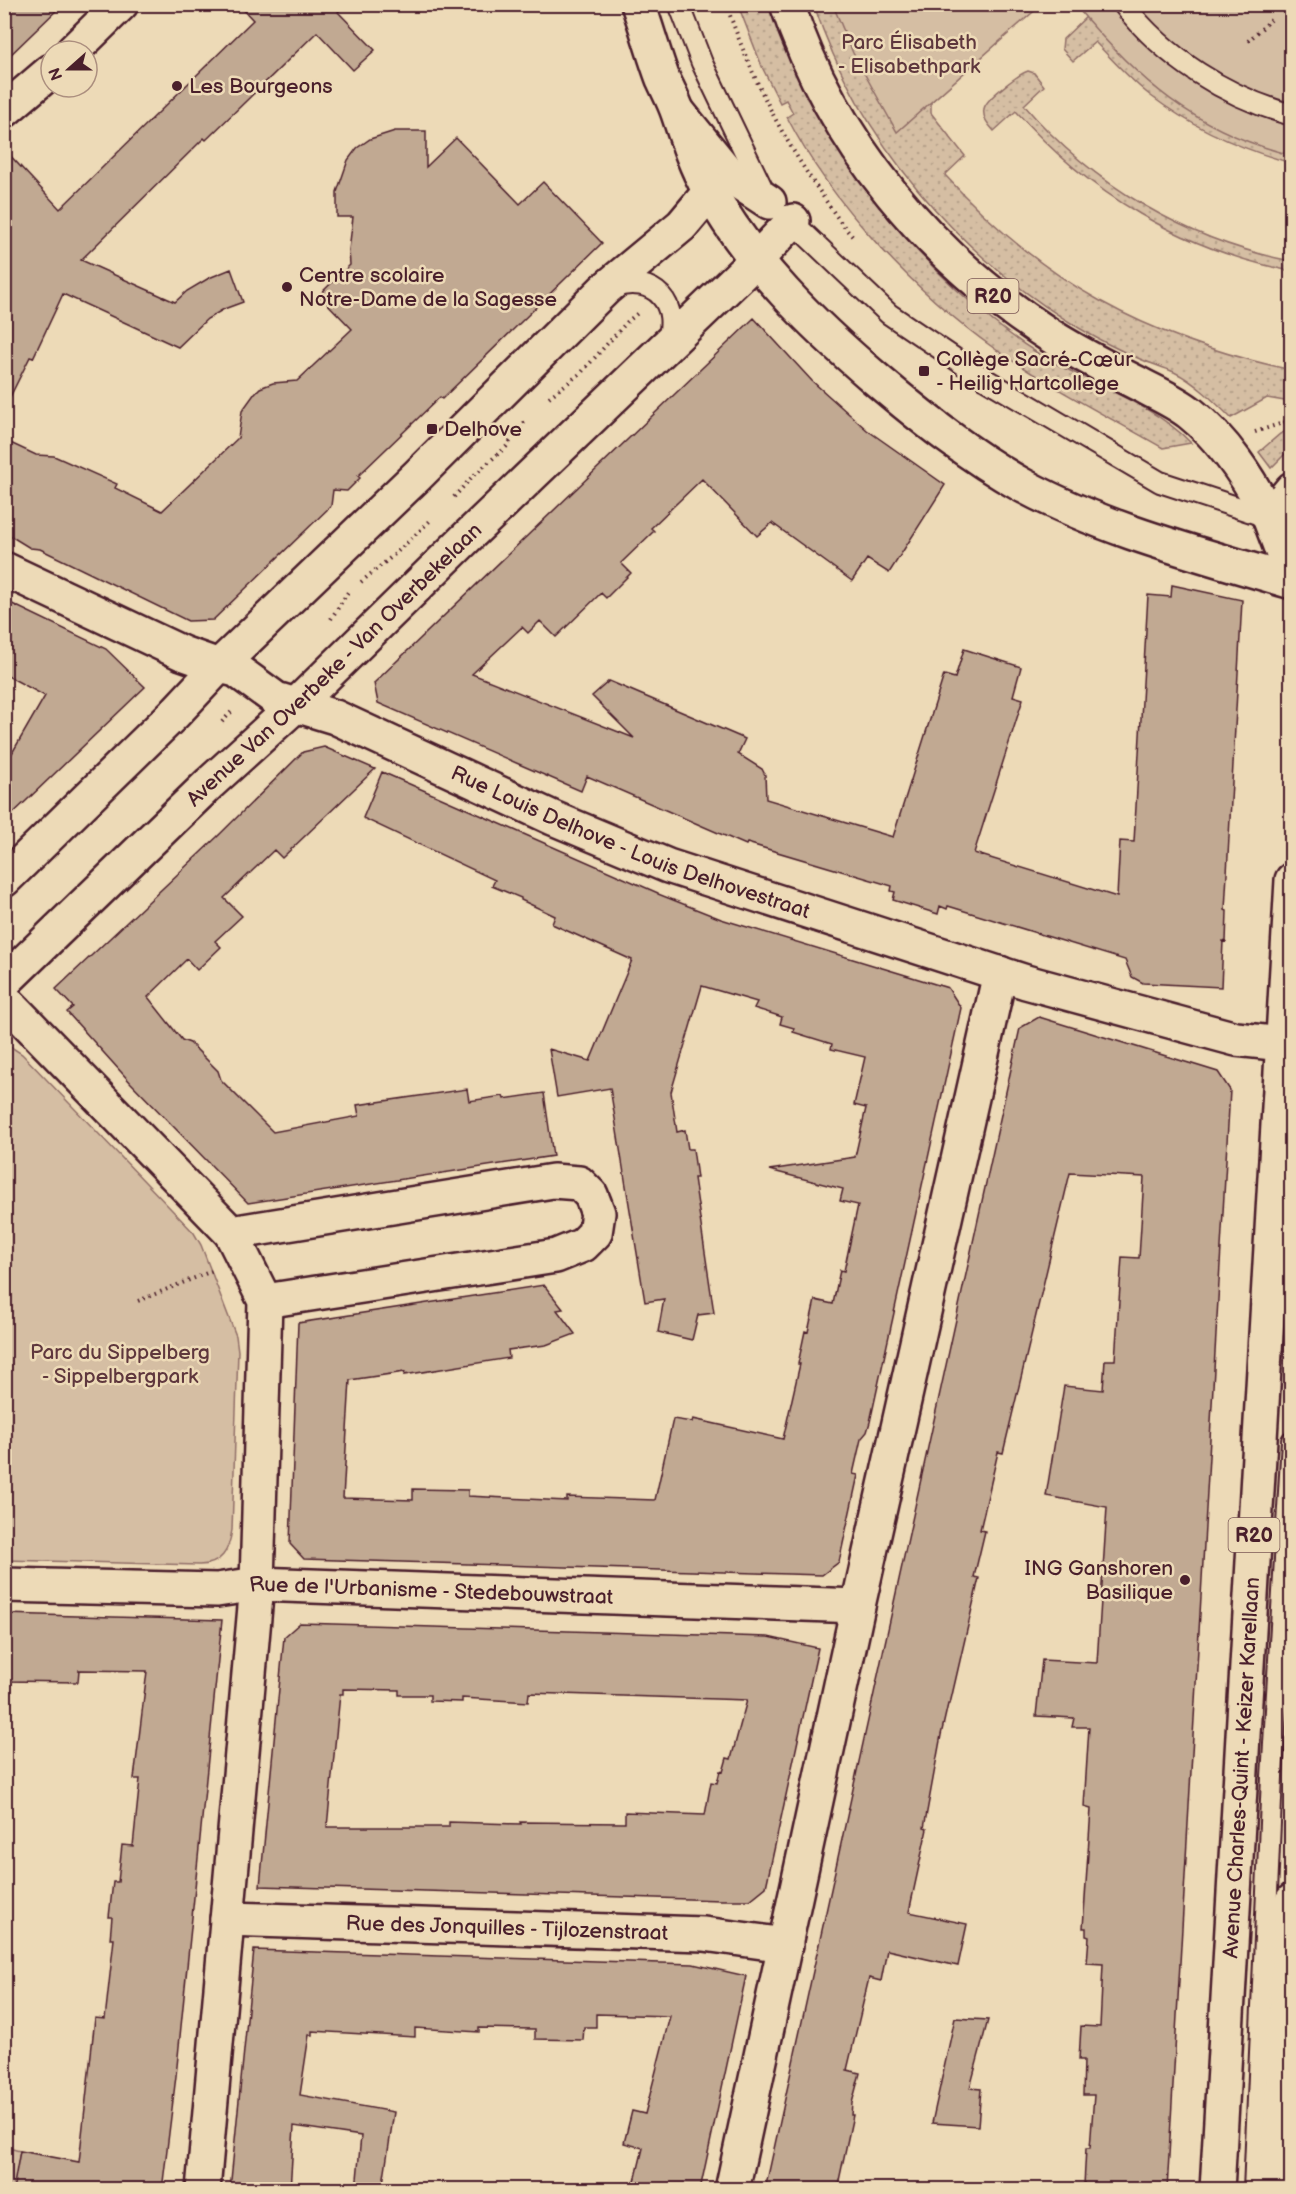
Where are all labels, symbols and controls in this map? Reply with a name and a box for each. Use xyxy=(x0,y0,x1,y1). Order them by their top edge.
park label: Parc Élisabeth - Elisabethpark xyxy=(838,30,981,79)
north arrow xyxy=(39,39,99,99)
text: N xyxy=(45,65,67,83)
place label: Les Bourgeons xyxy=(189,74,333,99)
marker: Les Bourgeons xyxy=(170,79,184,93)
place label: Centre scolaire Notre-Dame de la Sagesse xyxy=(299,263,557,312)
road number: R20 xyxy=(968,279,1018,313)
marker: Centre scolaire Notre-Dame de la Sagesse xyxy=(280,280,294,294)
place label: Collège Sacré-Cœur - Heilig Hartcollege xyxy=(936,347,1133,396)
marker: Collège Sacré-Cœur - Heilig Hartcollege xyxy=(917,364,931,378)
place label: Delhove xyxy=(444,417,522,442)
marker: Delhove xyxy=(425,422,439,436)
street label: Avenue Van Overbeke - Van Overbekelaan xyxy=(182,518,487,812)
street label: Rue Louis Delhove - Louis Delhovestraat xyxy=(447,761,813,924)
park label: Parc du Sippelberg - Sippelbergpark xyxy=(30,1340,210,1389)
road number: R20 xyxy=(1228,1518,1280,1552)
place label: ING Ganshoren Basilique xyxy=(1024,1556,1173,1605)
street label: Rue de l'Urbanisme - Stedebouwstraat xyxy=(248,1571,614,1610)
marker: ING Ganshoren Basilique xyxy=(1178,1573,1192,1587)
street label: Avenue Charles-Quint - Keizer Karellaan xyxy=(1218,1576,1265,1959)
street label: Rue des Jonquilles - Tijlozenstraat xyxy=(345,1911,669,1946)

